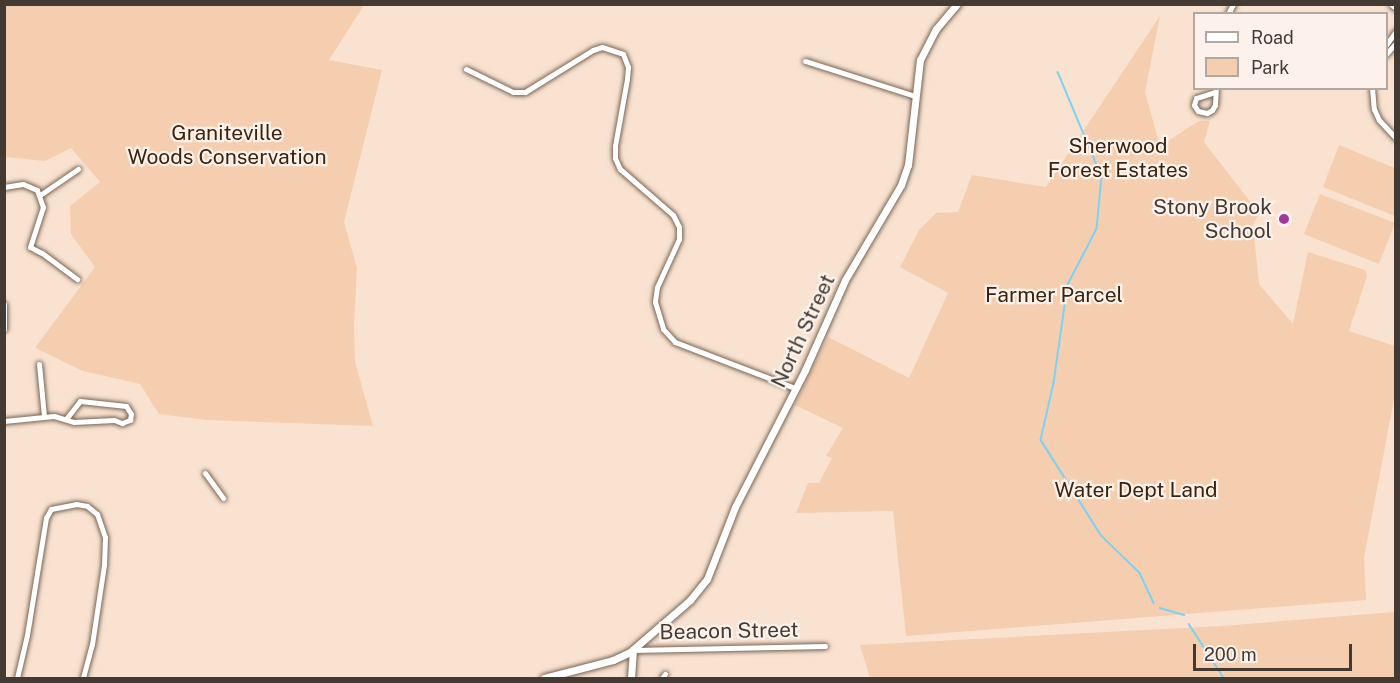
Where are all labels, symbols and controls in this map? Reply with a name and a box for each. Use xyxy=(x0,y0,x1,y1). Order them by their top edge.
legend xyxy=(1193,12,1388,90)
text: Road xyxy=(1251,27,1294,48)
text: Park xyxy=(1251,57,1289,78)
park label: Graniteville Woods Conservation xyxy=(127,120,327,170)
park label: Sherwood Forest Estates xyxy=(1048,133,1188,183)
place label: Stony Brook School xyxy=(1153,194,1272,244)
marker: Stony Brook School xyxy=(1277,212,1291,226)
street label: North Street xyxy=(766,270,840,392)
park label: Farmer Parcel xyxy=(985,282,1123,308)
park label: Water Dept Land xyxy=(1054,477,1218,503)
street label: Beacon Street xyxy=(659,617,799,645)
scale bar xyxy=(1196,632,1355,670)
text: 200 m xyxy=(1204,644,1257,665)

